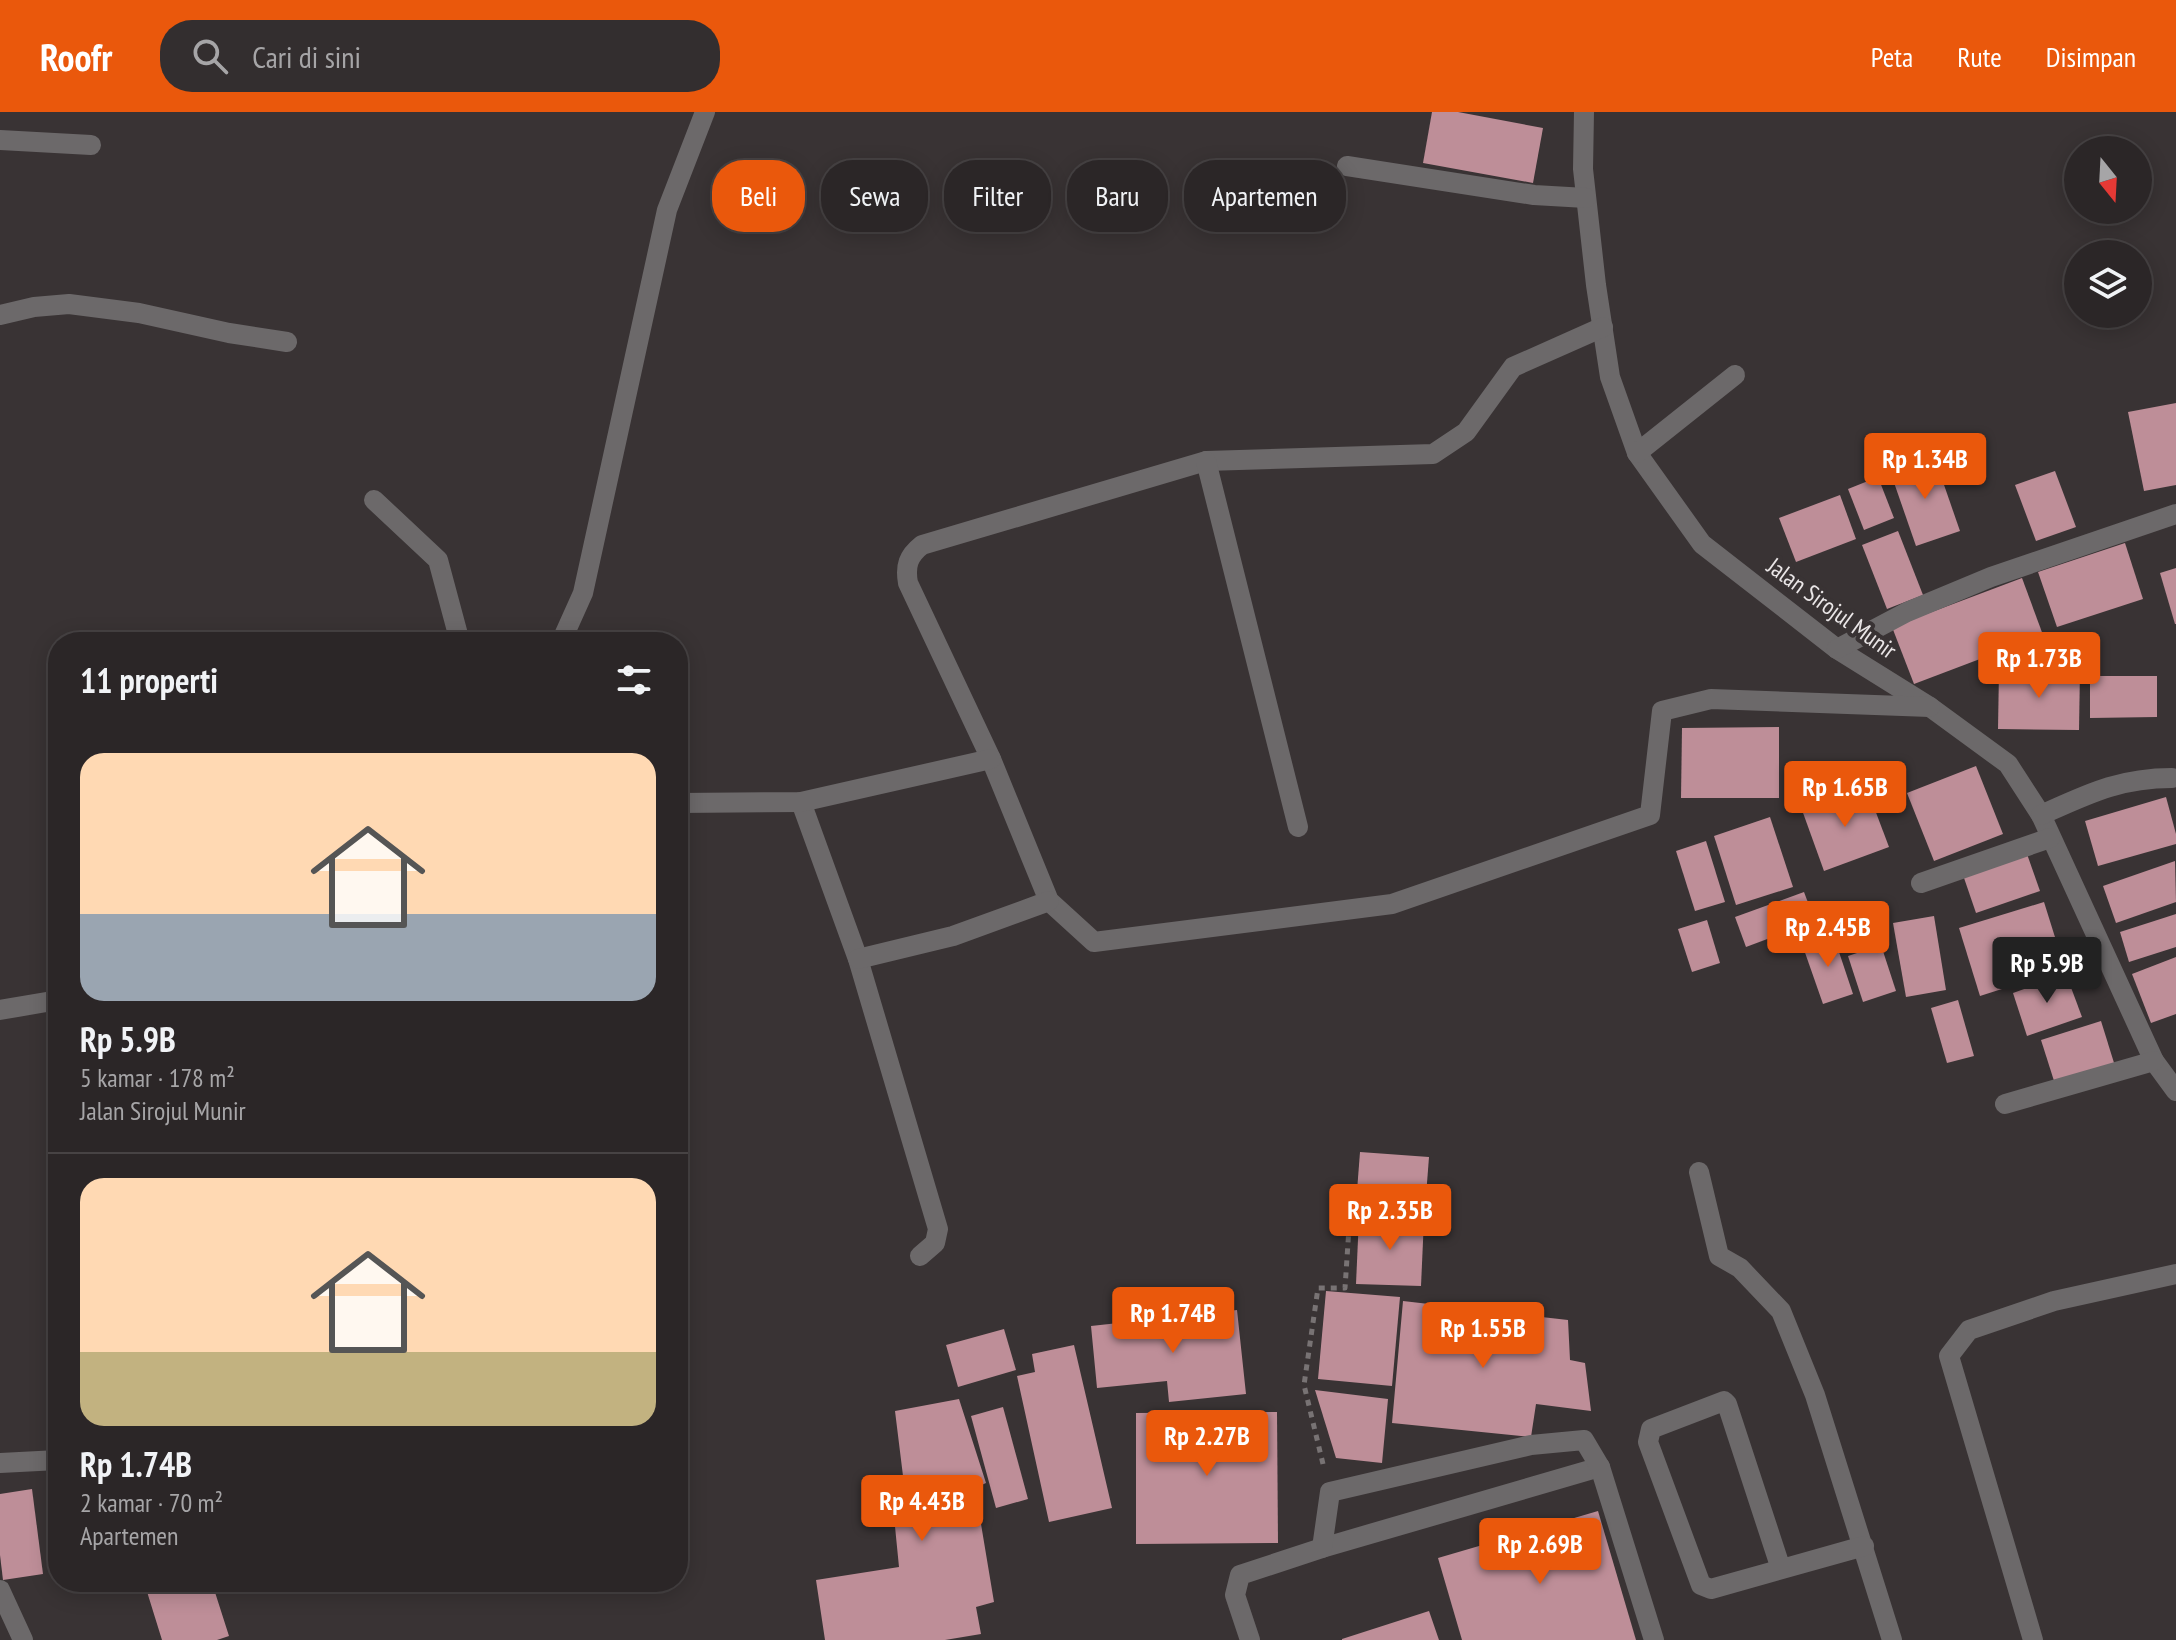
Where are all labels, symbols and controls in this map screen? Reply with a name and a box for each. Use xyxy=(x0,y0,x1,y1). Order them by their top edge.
search box xyxy=(160,20,720,92)
text: Roofr xyxy=(40,32,112,81)
icon: search xyxy=(188,34,232,78)
text: Cari di sini xyxy=(252,37,361,76)
text: Peta xyxy=(1871,38,1913,75)
text: Rute xyxy=(1957,38,2002,75)
text: Disimpan xyxy=(2046,38,2136,75)
north arrow xyxy=(2064,136,2152,224)
map controls xyxy=(2064,136,2152,328)
chip: Beli xyxy=(712,160,805,232)
chip: Sewa xyxy=(821,160,928,232)
chip: Filter xyxy=(944,160,1051,232)
chip: Baru xyxy=(1067,160,1168,232)
chip: Apartemen xyxy=(1184,160,1346,232)
button: layers xyxy=(2064,240,2152,328)
pin: Rp 1.34B xyxy=(1842,433,2008,501)
text: Rp 1.34B xyxy=(1882,442,1968,475)
street label: Jalan Sirojul Munir xyxy=(1760,550,1903,666)
pin: Rp 1.73B xyxy=(1956,632,2122,700)
text: Rp 1.73B xyxy=(1996,641,2082,674)
text: 11 properti xyxy=(80,658,218,702)
icon: filters xyxy=(612,658,656,702)
pin: Rp 1.65B xyxy=(1762,761,1928,829)
text: Rp 1.65B xyxy=(1802,770,1888,803)
icon: home xyxy=(296,805,440,949)
pin: Rp 2.45B xyxy=(1745,901,1911,969)
text: Rp 2.45B xyxy=(1785,910,1871,943)
pin: Rp 5.9B xyxy=(1973,937,2121,1005)
text: Rp 5.9B xyxy=(2010,946,2084,979)
text: Rp 5.9B xyxy=(80,1017,176,1061)
text: 5 kamar · 178 m² xyxy=(80,1061,235,1094)
text: Jalan Sirojul Munir xyxy=(80,1094,246,1127)
pin: Rp 2.35B xyxy=(1307,1184,1473,1252)
text: Rp 2.35B xyxy=(1347,1193,1433,1226)
icon: home xyxy=(296,1230,440,1374)
pin: Rp 1.74B xyxy=(1090,1287,1256,1355)
text: Rp 1.74B xyxy=(1130,1296,1216,1329)
pin: Rp 1.55B xyxy=(1400,1302,1566,1370)
text: Rp 1.55B xyxy=(1440,1311,1526,1344)
pin: Rp 2.27B xyxy=(1124,1410,1290,1478)
text: Rp 2.27B xyxy=(1164,1419,1250,1452)
text: Rp 1.74B xyxy=(80,1442,192,1486)
pin: Rp 4.43B xyxy=(839,1475,1005,1543)
text: Rp 4.43B xyxy=(879,1484,965,1517)
text: 2 kamar · 70 m² xyxy=(80,1486,223,1519)
pin: Rp 2.69B xyxy=(1457,1518,1623,1586)
text: Apartemen xyxy=(80,1519,179,1552)
text: Rp 2.69B xyxy=(1497,1527,1583,1560)

